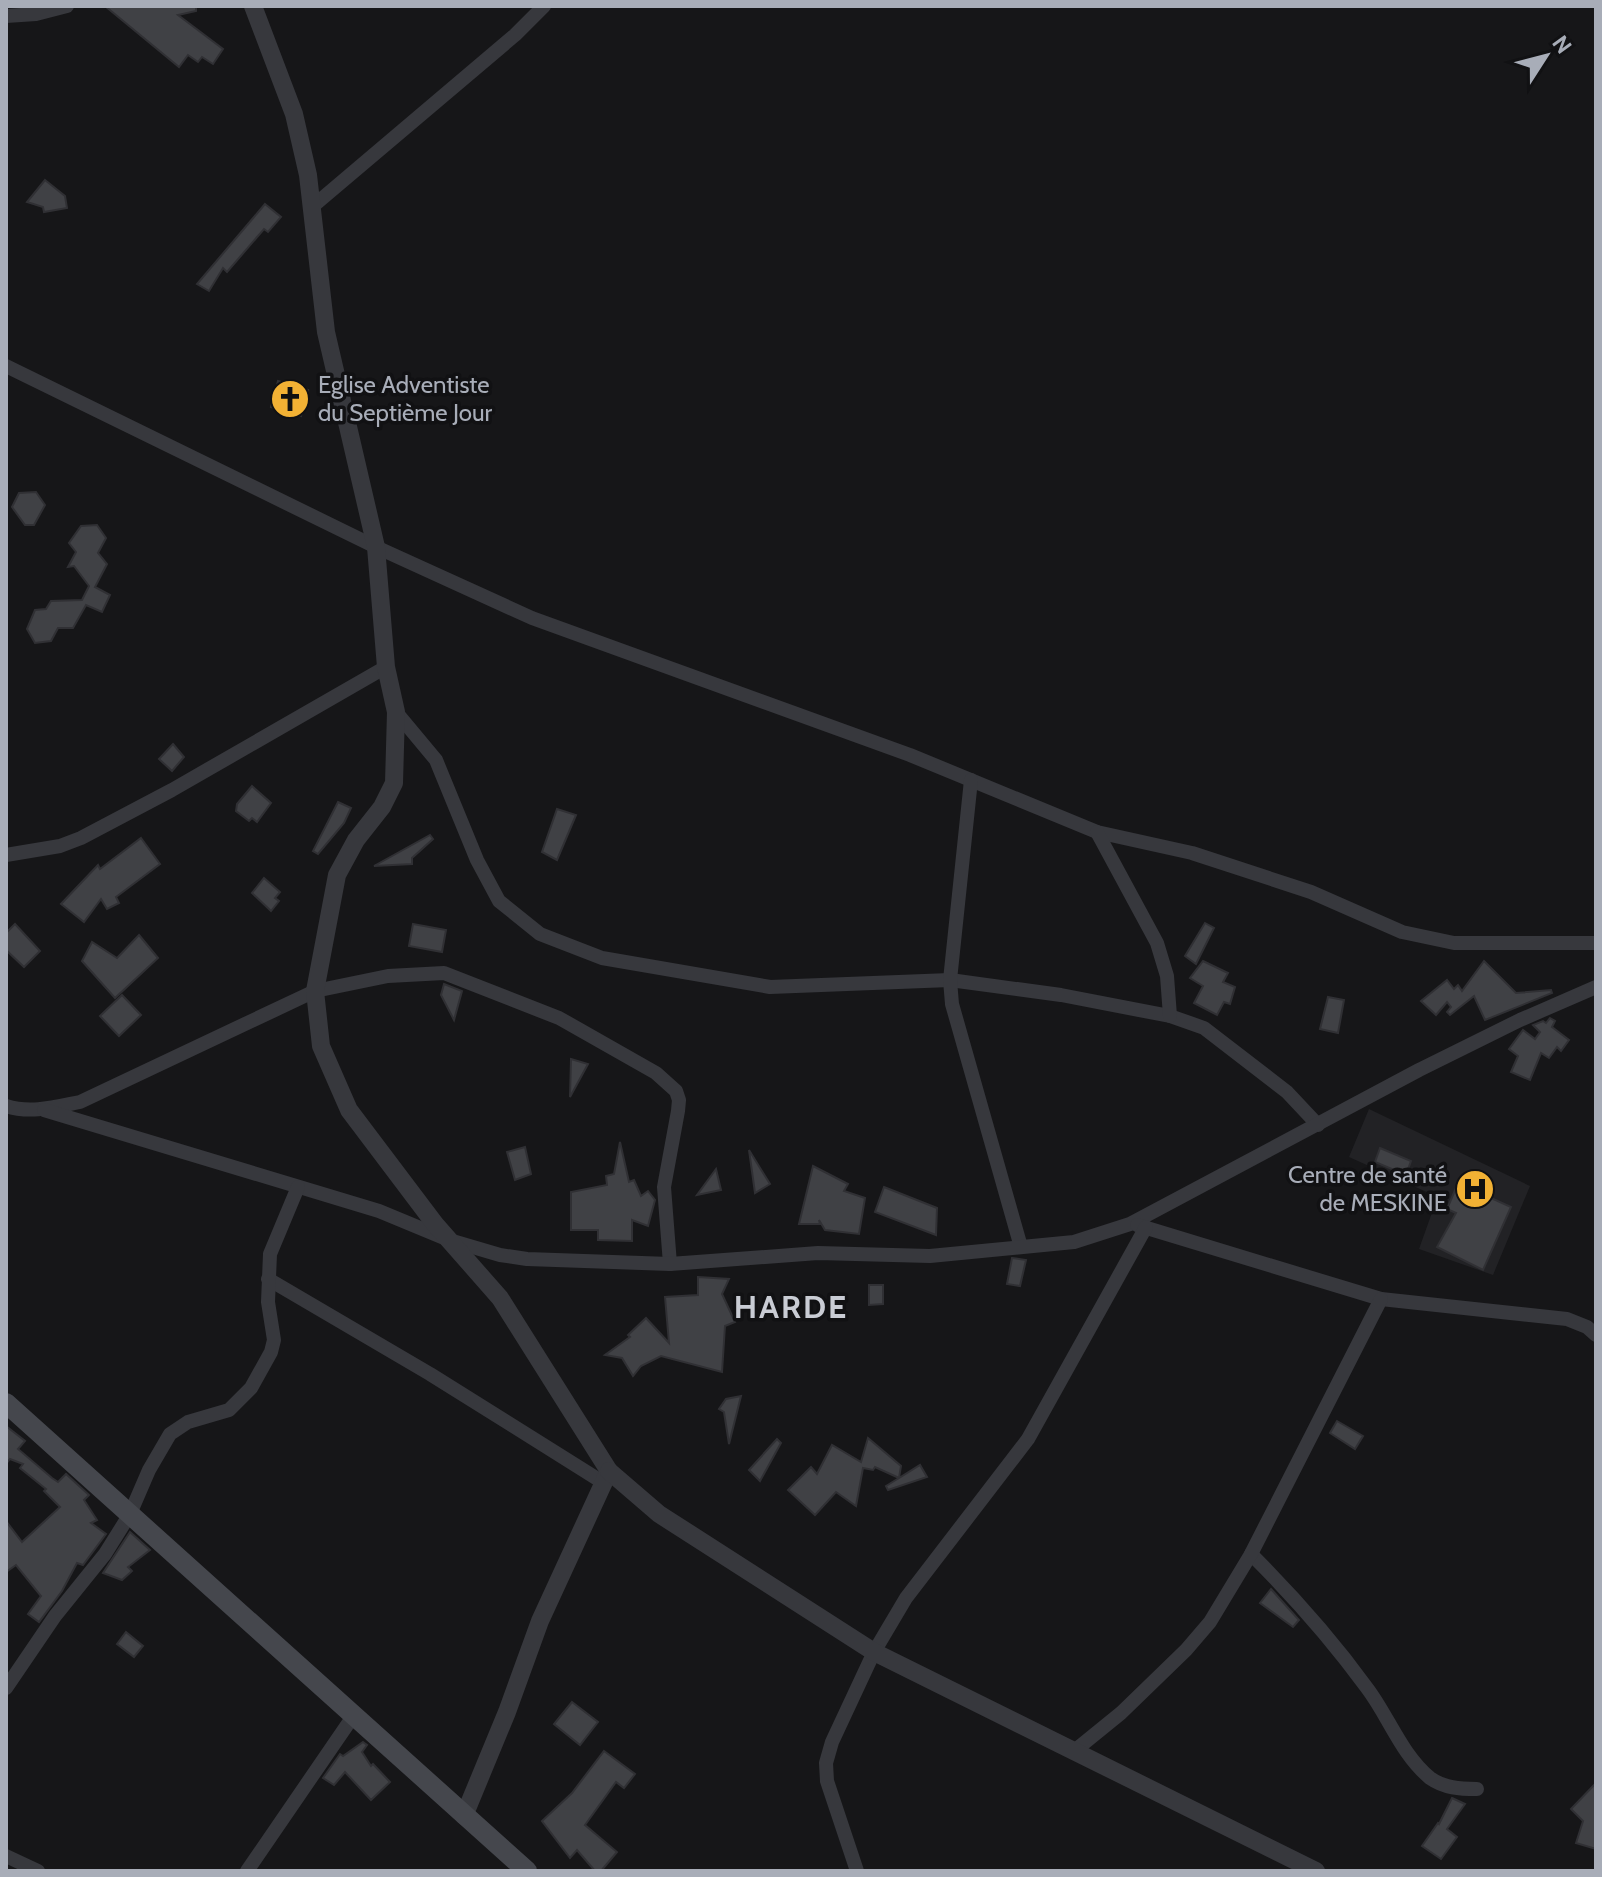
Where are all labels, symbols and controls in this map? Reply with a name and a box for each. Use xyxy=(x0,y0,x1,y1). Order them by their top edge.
north arrow xyxy=(1506,16,1586,96)
text: N xyxy=(1546,30,1577,59)
place label: Eglise Adventiste du Septième Jour xyxy=(318,370,493,427)
church icon: Eglise Adventiste du Septième Jour xyxy=(269,378,311,420)
place label: Centre de santé de MESKINE xyxy=(1288,1160,1447,1217)
hospital icon: Centre de santé de MESKINE xyxy=(1454,1168,1496,1210)
district label: HARDE xyxy=(734,1287,848,1326)

